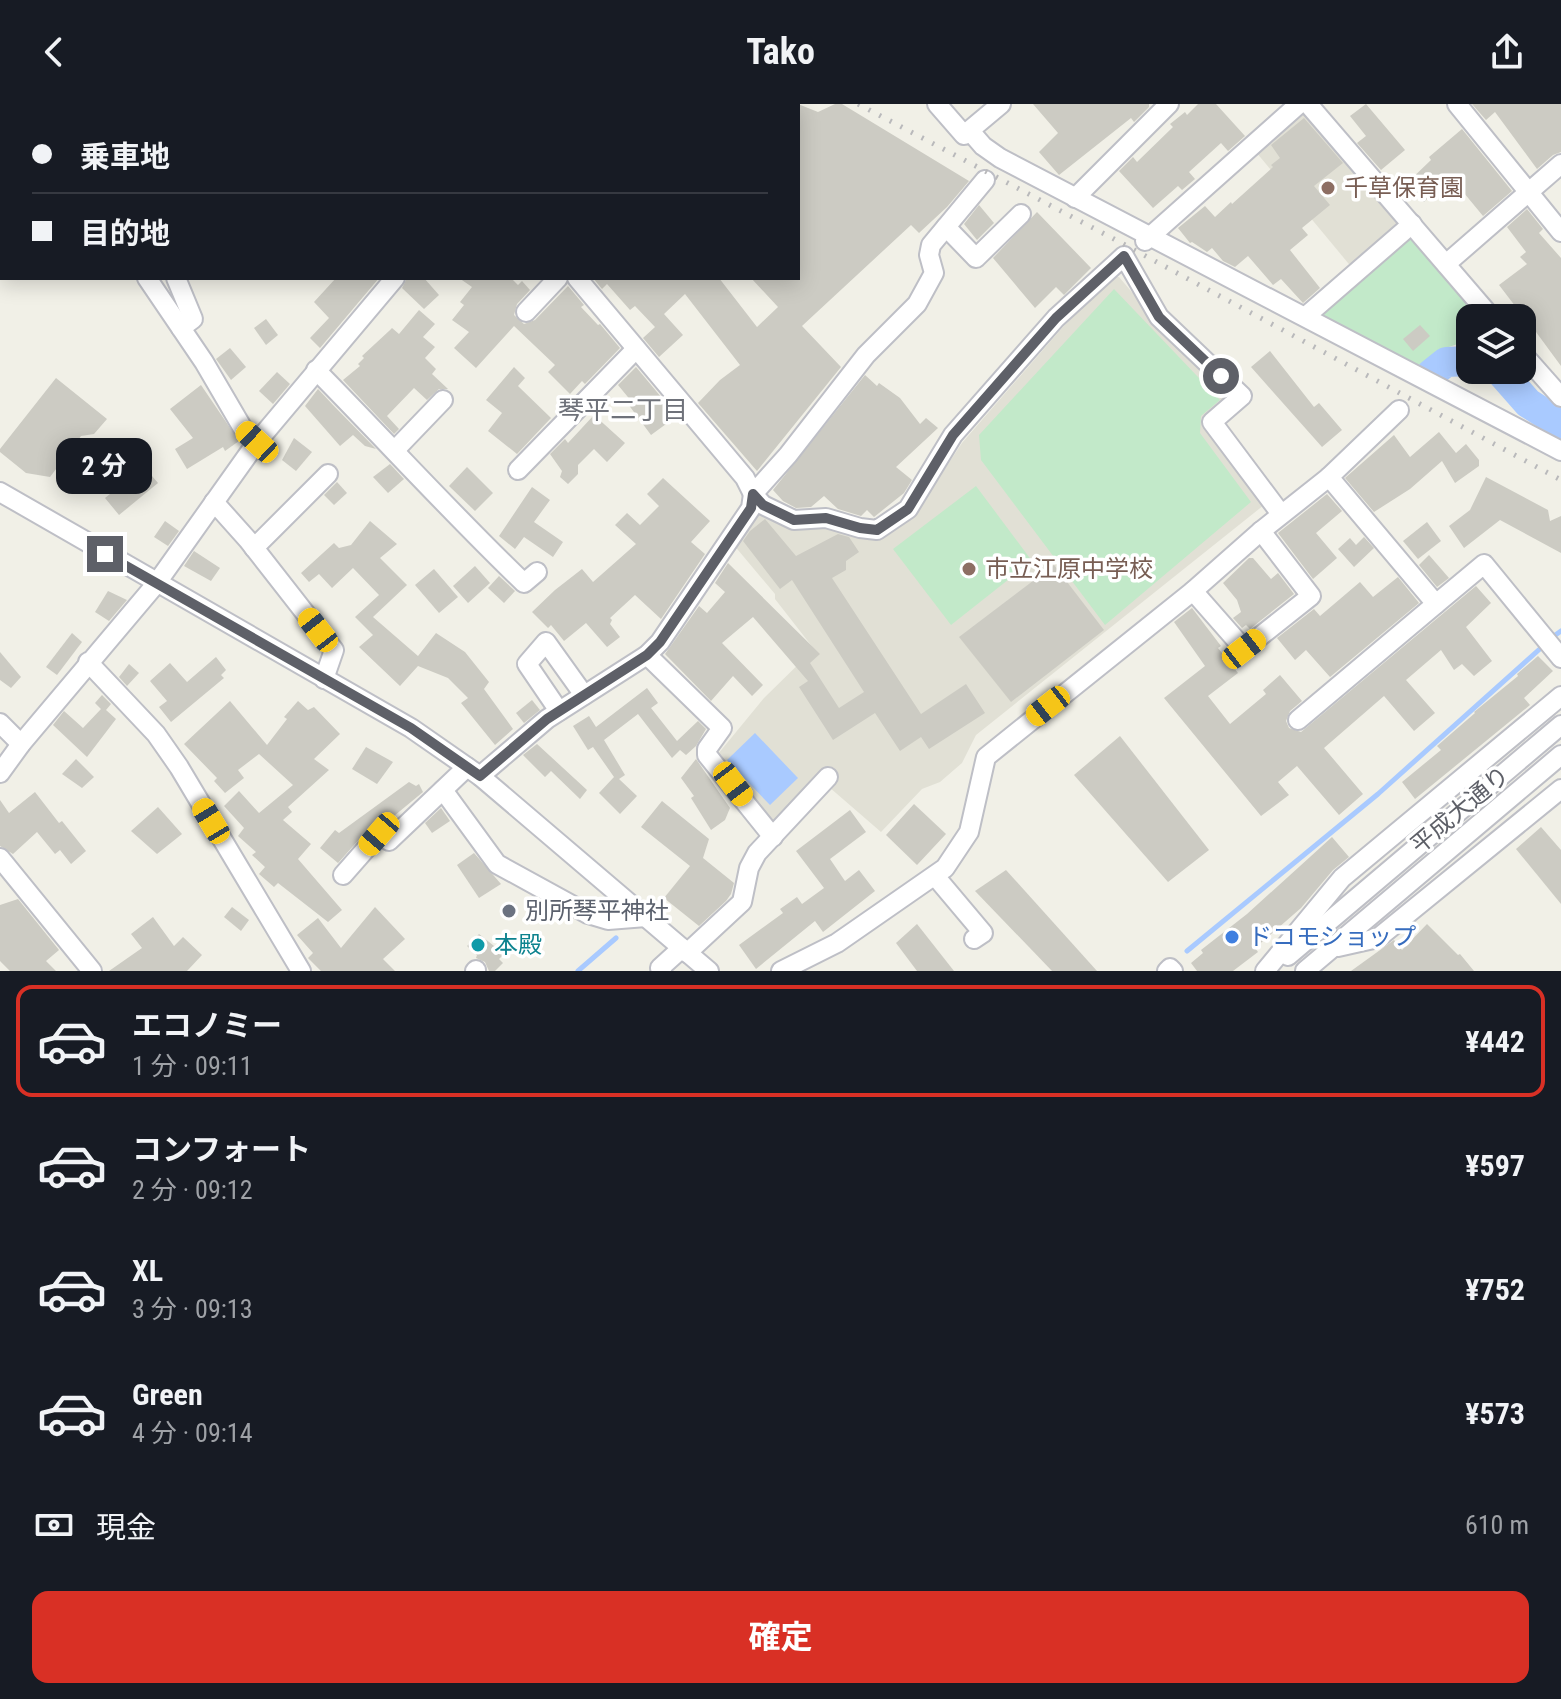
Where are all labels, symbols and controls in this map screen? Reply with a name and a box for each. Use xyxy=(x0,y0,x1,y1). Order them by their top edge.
icon: back xyxy=(32,30,76,74)
icon: share xyxy=(1485,30,1529,74)
text: Tako xyxy=(746,31,815,73)
text: 乗車地 xyxy=(80,139,170,174)
place label: 千草保育園 xyxy=(1344,174,1464,202)
marker: 千草保育園 xyxy=(1319,179,1337,197)
text: 目的地 xyxy=(80,216,170,251)
map controls xyxy=(1456,304,1536,384)
button: layers xyxy=(1456,304,1536,384)
route start xyxy=(1203,358,1239,394)
district label: 琴平二丁目 xyxy=(558,395,688,425)
car xyxy=(231,417,283,467)
callout: 2 分 xyxy=(57,438,153,494)
text: 2 分 xyxy=(81,451,127,481)
route end xyxy=(87,536,123,572)
place label: 市立江原中学校 xyxy=(985,555,1153,583)
marker: 市立江原中学校 xyxy=(960,560,978,578)
car xyxy=(294,604,342,656)
car xyxy=(1218,625,1270,673)
car xyxy=(1022,682,1074,730)
car xyxy=(709,758,757,810)
street label: 平成大通り xyxy=(1405,761,1515,859)
car xyxy=(188,794,234,848)
car xyxy=(354,808,404,860)
place label: 別所琴平神社 xyxy=(525,897,669,925)
marker: 別所琴平神社 xyxy=(500,902,518,920)
place label: ドコモショップ xyxy=(1248,923,1416,951)
marker: ドコモショップ xyxy=(1223,928,1241,946)
place label: 本殿 xyxy=(494,931,542,959)
marker: 本殿 xyxy=(469,936,487,954)
icon: car xyxy=(36,1005,108,1077)
text: エコノミー xyxy=(132,1008,282,1043)
text: ¥442 xyxy=(1465,1024,1525,1059)
text: 1 分 · 09:11 xyxy=(132,1051,252,1081)
icon: car xyxy=(36,1129,108,1201)
text: コンフォート xyxy=(132,1132,311,1167)
text: ¥597 xyxy=(1465,1148,1525,1183)
text: 2 分 · 09:12 xyxy=(132,1175,252,1205)
icon: car xyxy=(36,1253,108,1325)
text: XL xyxy=(132,1253,163,1288)
text: ¥752 xyxy=(1465,1272,1525,1307)
text: 3 分 · 09:13 xyxy=(132,1294,252,1324)
icon: car xyxy=(36,1377,108,1449)
text: Green xyxy=(132,1377,203,1412)
text: ¥573 xyxy=(1465,1396,1525,1431)
text: 4 分 · 09:14 xyxy=(132,1418,252,1448)
icon: cash xyxy=(32,1503,76,1547)
text: 現金 xyxy=(96,1510,156,1545)
text: 610 m xyxy=(1465,1510,1529,1540)
button: 確定 xyxy=(32,1591,1529,1683)

